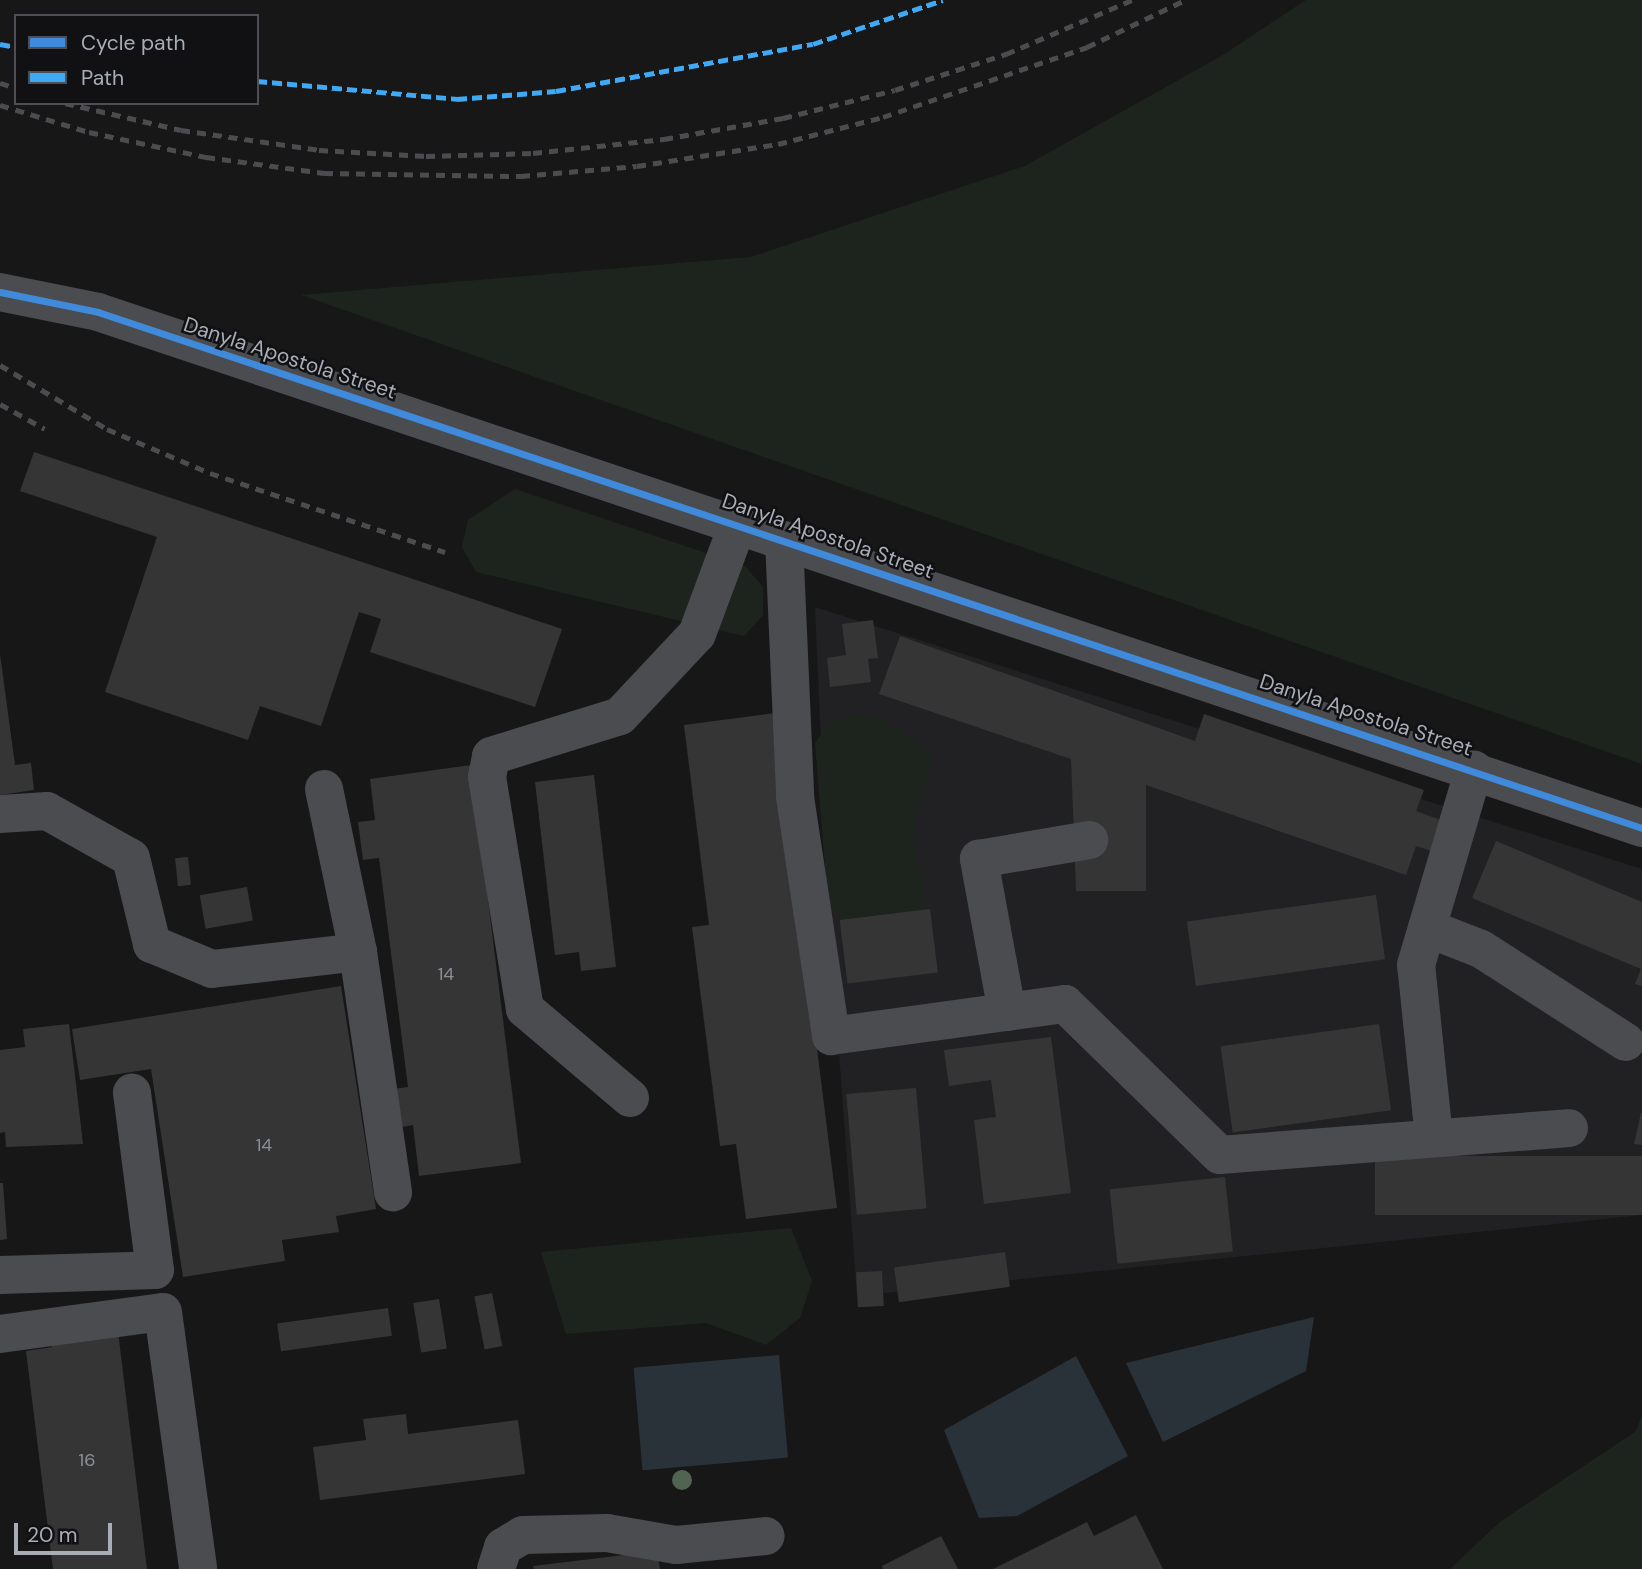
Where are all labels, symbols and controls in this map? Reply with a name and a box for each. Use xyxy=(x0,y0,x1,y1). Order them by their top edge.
legend xyxy=(14,14,259,105)
text: Cycle path xyxy=(81,29,186,57)
text: Path xyxy=(81,64,124,92)
street label: Danyla Apostola Street xyxy=(180,312,400,404)
street label: Danyla Apostola Street xyxy=(719,488,937,584)
street label: Danyla Apostola Street xyxy=(1256,669,1476,761)
house number: 14 xyxy=(438,963,454,985)
house number: 14 xyxy=(256,1134,272,1156)
house number: 16 xyxy=(79,1449,95,1471)
scale bar xyxy=(18,1510,116,1554)
text: 20 m xyxy=(27,1521,78,1549)

